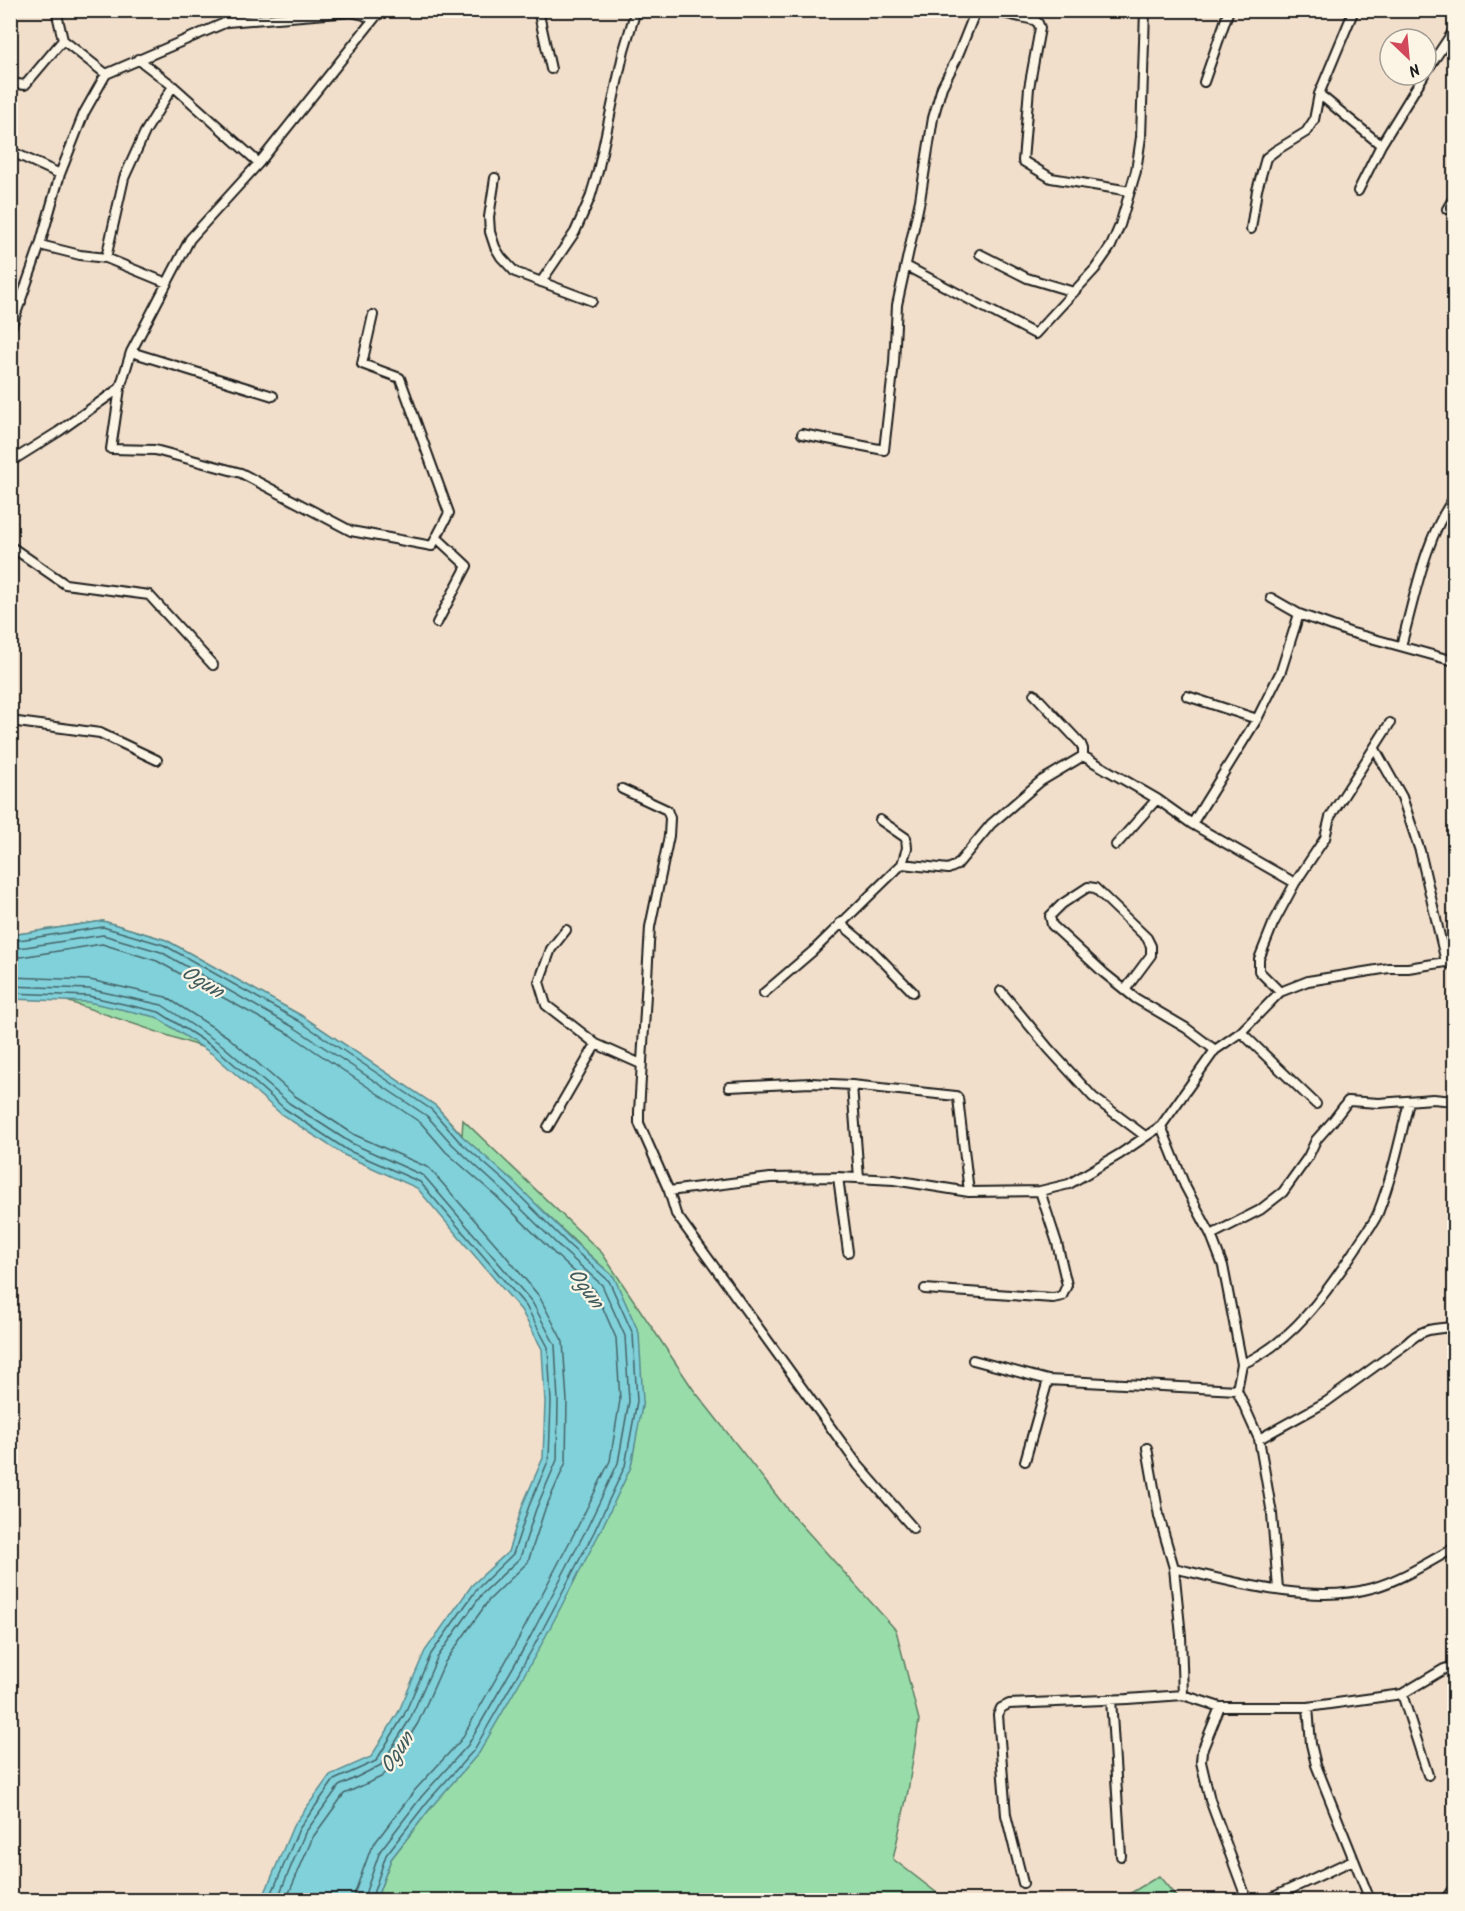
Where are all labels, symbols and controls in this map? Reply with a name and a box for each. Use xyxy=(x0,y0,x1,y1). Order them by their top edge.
north arrow xyxy=(1378,27,1438,87)
text: N xyxy=(1404,56,1424,83)
water label: Ogun xyxy=(175,957,231,1009)
water label: Ogun xyxy=(559,1261,612,1318)
water label: Ogun xyxy=(372,1724,425,1781)

